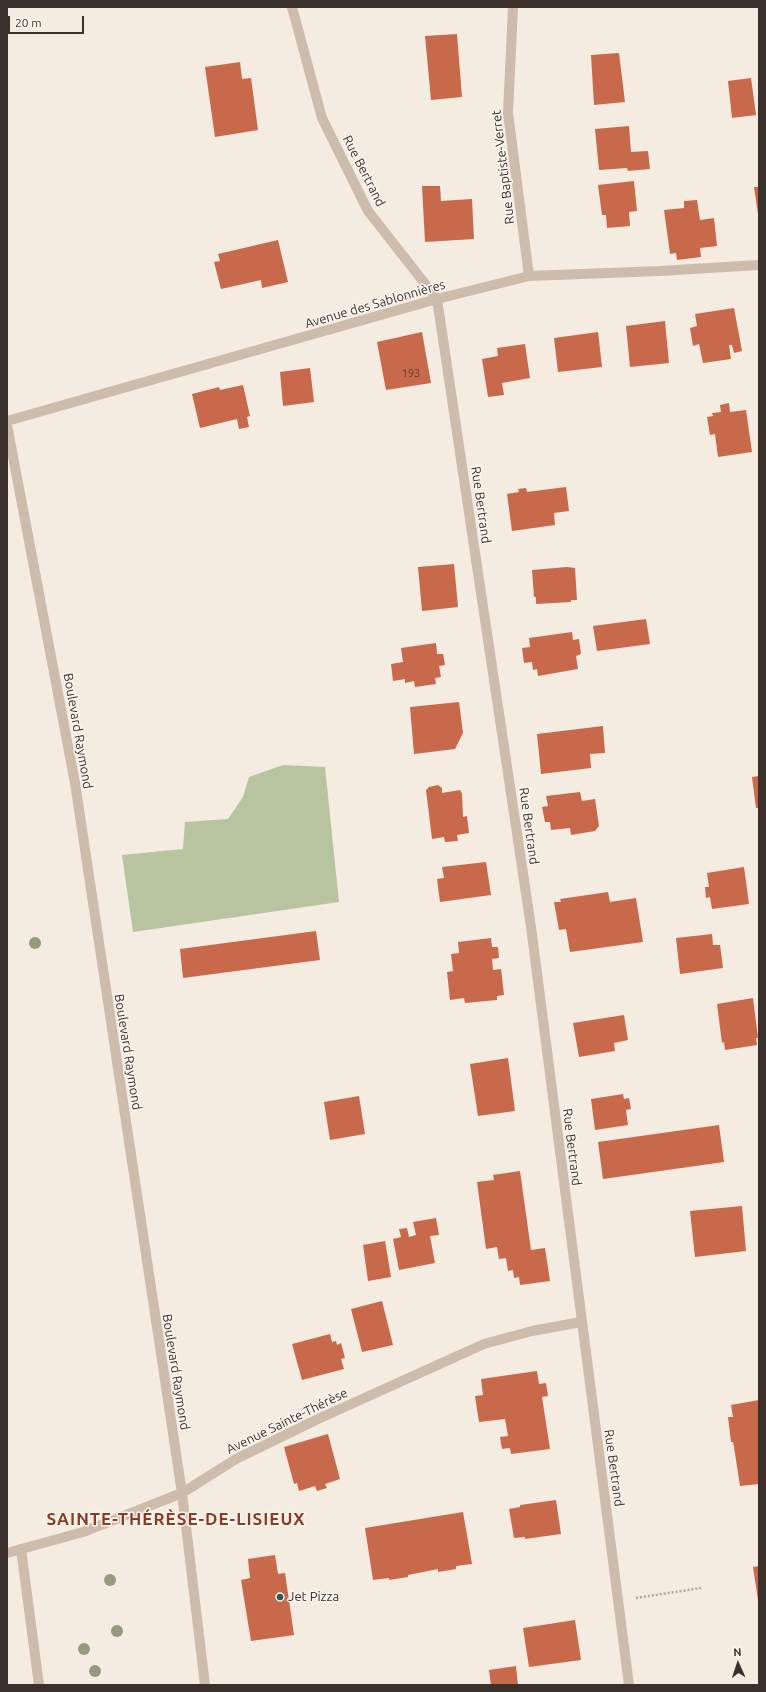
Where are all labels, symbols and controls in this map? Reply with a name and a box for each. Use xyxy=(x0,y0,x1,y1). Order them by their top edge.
scale bar xyxy=(10,8,86,34)
text: 20 m xyxy=(15,16,42,29)
street label: Rue Baptiste-Verret xyxy=(488,109,518,225)
street label: Rue Bertrand xyxy=(339,133,389,209)
street label: Avenue des Sablonnières xyxy=(303,276,447,332)
house number: 193 xyxy=(402,366,420,380)
street label: Rue Bertrand xyxy=(468,465,494,545)
street label: Boulevard Raymond xyxy=(60,672,96,790)
street label: Rue Bertrand xyxy=(516,786,542,866)
street label: Boulevard Raymond xyxy=(111,993,145,1111)
street label: Rue Bertrand xyxy=(560,1107,584,1187)
street label: Boulevard Raymond xyxy=(159,1313,193,1431)
street label: Avenue Sainte-Thérèse xyxy=(224,1385,350,1457)
street label: Rue Bertrand xyxy=(601,1428,627,1508)
district label: SAINTE-THÉRÈSE-DE-LISIEUX xyxy=(46,1509,306,1529)
place label: Jet Pizza xyxy=(288,1589,339,1605)
marker: Jet Pizza xyxy=(275,1592,285,1602)
north arrow xyxy=(718,1644,758,1684)
text: N xyxy=(733,1646,742,1658)

